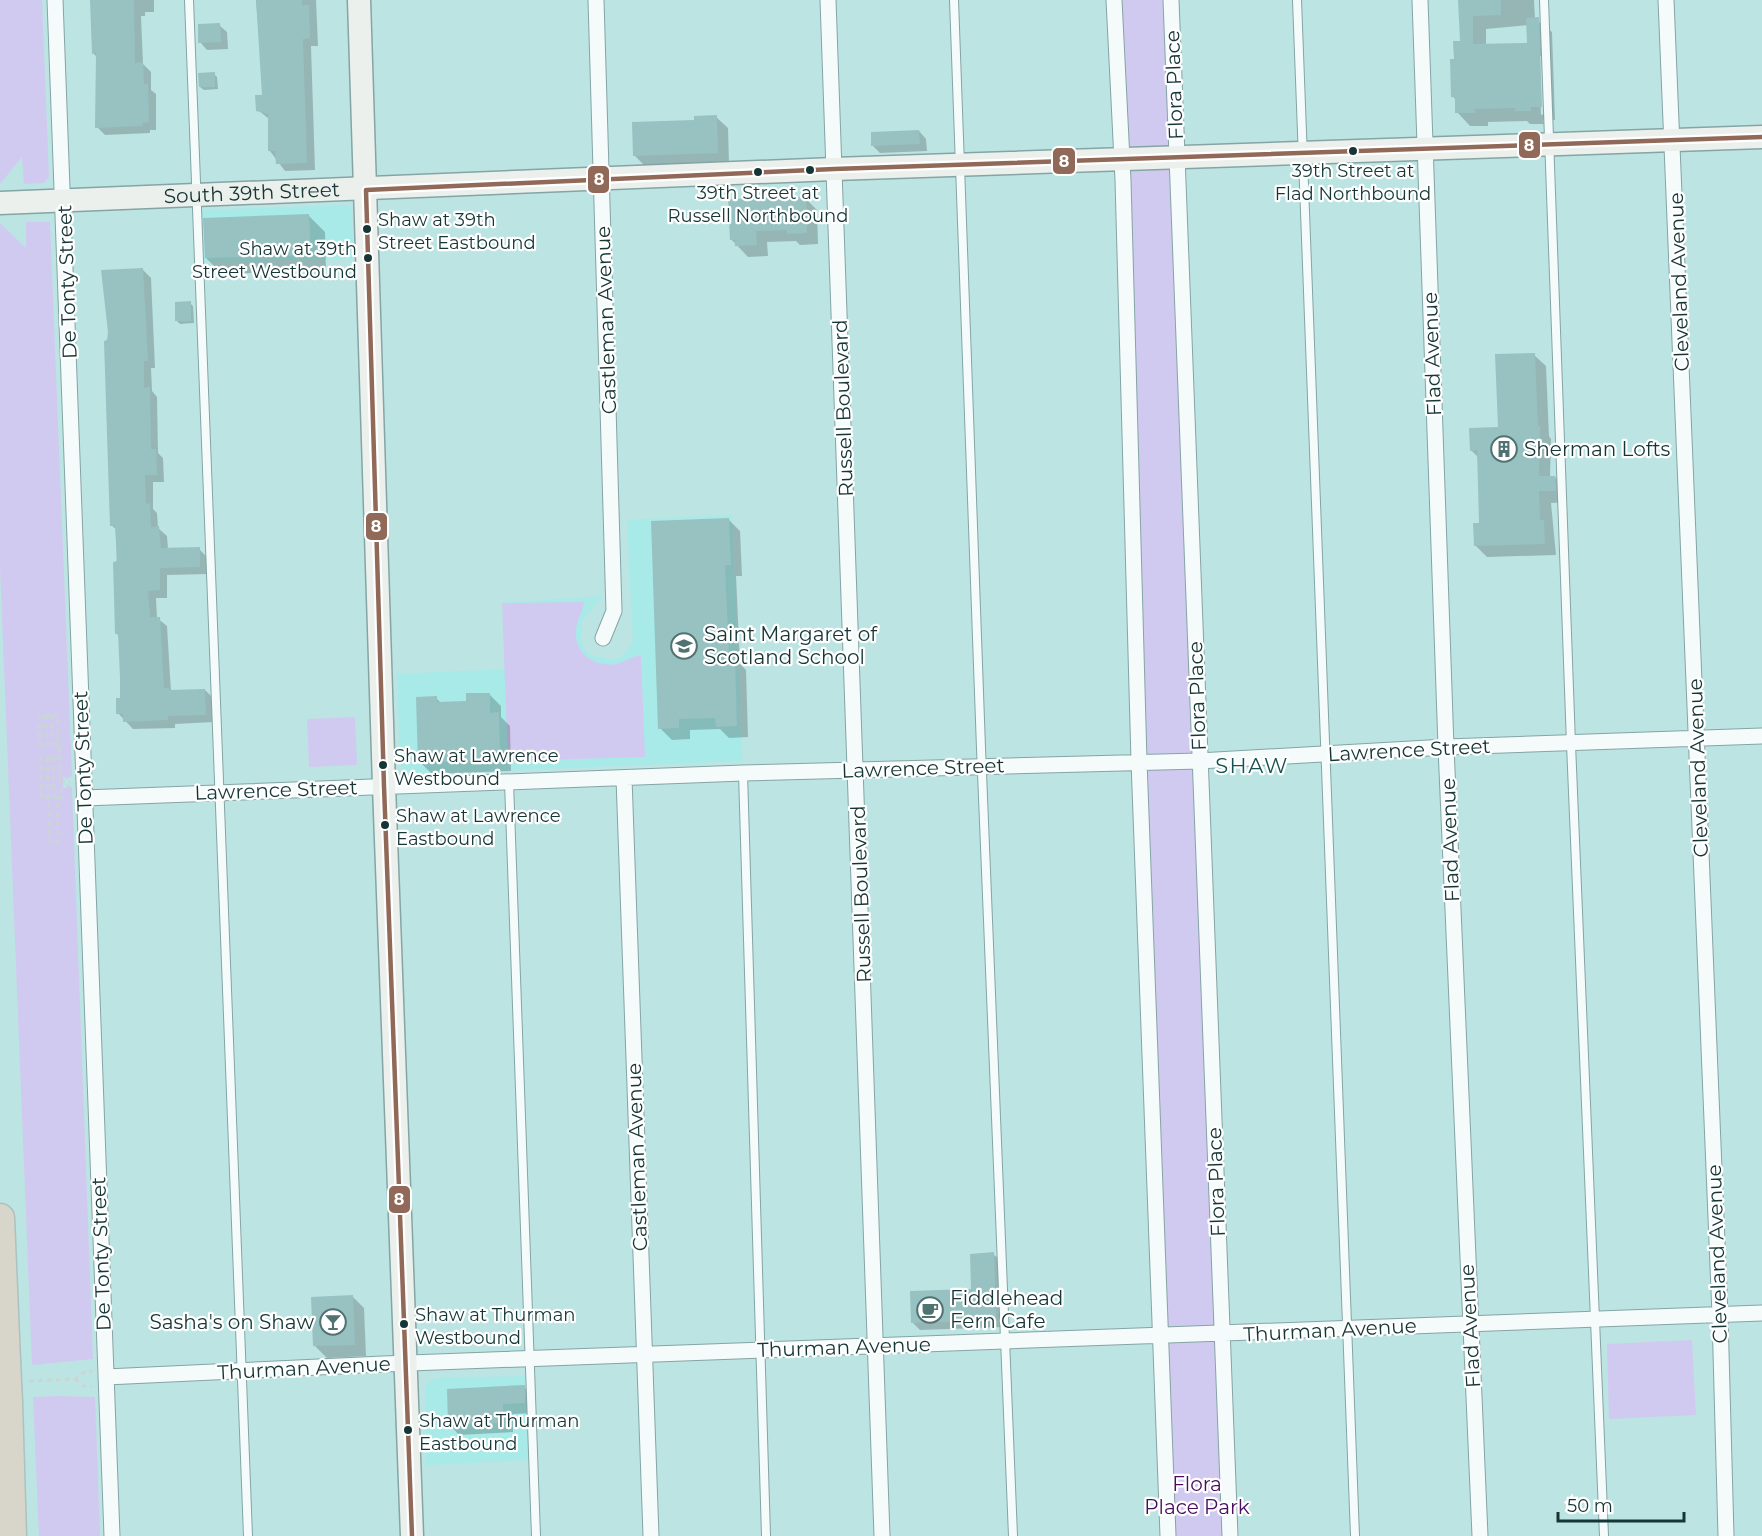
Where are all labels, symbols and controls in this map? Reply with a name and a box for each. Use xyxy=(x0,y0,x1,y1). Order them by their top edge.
street label: Flora Place xyxy=(1160,30,1188,140)
line badge: 8 xyxy=(1518,131,1541,159)
text: 8 xyxy=(1524,136,1534,155)
marker: 39th Street at Flad Northbound xyxy=(1347,145,1359,157)
line badge: 8 xyxy=(1052,147,1076,175)
text: 8 xyxy=(1059,152,1069,171)
place label: 39th Street at Flad Northbound xyxy=(1275,160,1431,205)
unlabelled marker xyxy=(804,164,816,176)
line badge: 8 xyxy=(587,165,610,194)
marker: 39th Street at Russell Northbound xyxy=(752,166,764,178)
text: 8 xyxy=(594,170,604,189)
street label: South 39th Street xyxy=(163,177,340,208)
place label: 39th Street at Russell Northbound xyxy=(668,182,848,227)
street label: Cleveland Avenue xyxy=(1664,192,1694,372)
street label: De Tonty Street xyxy=(52,205,82,359)
place label: Shaw at 39th Street Eastbound xyxy=(378,209,536,254)
marker: Shaw at 39th Street Eastbound xyxy=(361,223,373,235)
street label: Castleman Avenue xyxy=(591,225,621,415)
place label: Shaw at 39th Street Westbound xyxy=(192,238,357,283)
marker: Shaw at 39th Street Westbound xyxy=(362,252,374,264)
street label: Flad Avenue xyxy=(1418,292,1446,416)
street label: Russell Boulevard xyxy=(828,319,858,497)
building icon: Sherman Lofts xyxy=(1489,434,1519,464)
place label: Sherman Lofts xyxy=(1524,437,1671,461)
line badge: 8 xyxy=(365,512,388,541)
text: 8 xyxy=(371,517,381,536)
place label: Saint Margaret of Scotland School xyxy=(704,622,878,669)
school or university icon: Saint Margaret of Scotland School xyxy=(669,631,699,661)
street label: Flora Place xyxy=(1183,641,1211,751)
street label: Cleveland Avenue xyxy=(1683,678,1713,858)
street label: De Tonty Street xyxy=(68,691,98,845)
street label: Lawrence Street xyxy=(1327,734,1491,766)
place label: Shaw at Lawrence Westbound xyxy=(394,745,559,790)
street label: Lawrence Street xyxy=(841,753,1005,783)
district label: SHAW xyxy=(1215,753,1289,778)
marker: Shaw at Lawrence Westbound xyxy=(377,759,389,771)
street label: Lawrence Street xyxy=(194,775,358,805)
street label: Flad Avenue xyxy=(1436,778,1464,902)
place label: Shaw at Lawrence Eastbound xyxy=(396,805,561,850)
street label: Russell Boulevard xyxy=(846,805,876,983)
marker: Shaw at Lawrence Eastbound xyxy=(379,819,391,831)
street label: Castleman Avenue xyxy=(622,1062,652,1252)
street label: Flora Place xyxy=(1202,1127,1230,1237)
street label: Cleveland Avenue xyxy=(1702,1164,1732,1344)
street label: De Tonty Street xyxy=(86,1177,116,1331)
line badge: 8 xyxy=(388,1185,411,1214)
text: 8 xyxy=(394,1190,404,1209)
street label: Flad Avenue xyxy=(1455,1263,1485,1389)
place label: Fiddlehead Fern Cafe xyxy=(950,1286,1063,1333)
cafe icon: Fiddlehead Fern Cafe xyxy=(915,1295,945,1325)
place label: Shaw at Thurman Westbound xyxy=(415,1304,575,1349)
bar icon: Sasha's on Shaw xyxy=(318,1307,348,1337)
place label: Sasha's on Shaw xyxy=(149,1310,314,1334)
street label: Thurman Avenue xyxy=(1243,1313,1417,1347)
marker: Shaw at Thurman Westbound xyxy=(398,1318,410,1330)
street label: Thurman Avenue xyxy=(757,1332,931,1362)
street label: Thurman Avenue xyxy=(217,1351,391,1385)
place label: Shaw at Thurman Eastbound xyxy=(419,1410,579,1455)
marker: Shaw at Thurman Eastbound xyxy=(402,1424,414,1436)
park label: Flora Place Park xyxy=(1144,1472,1250,1519)
scale bar xyxy=(1558,1485,1684,1523)
text: 50 m xyxy=(1567,1495,1613,1517)

